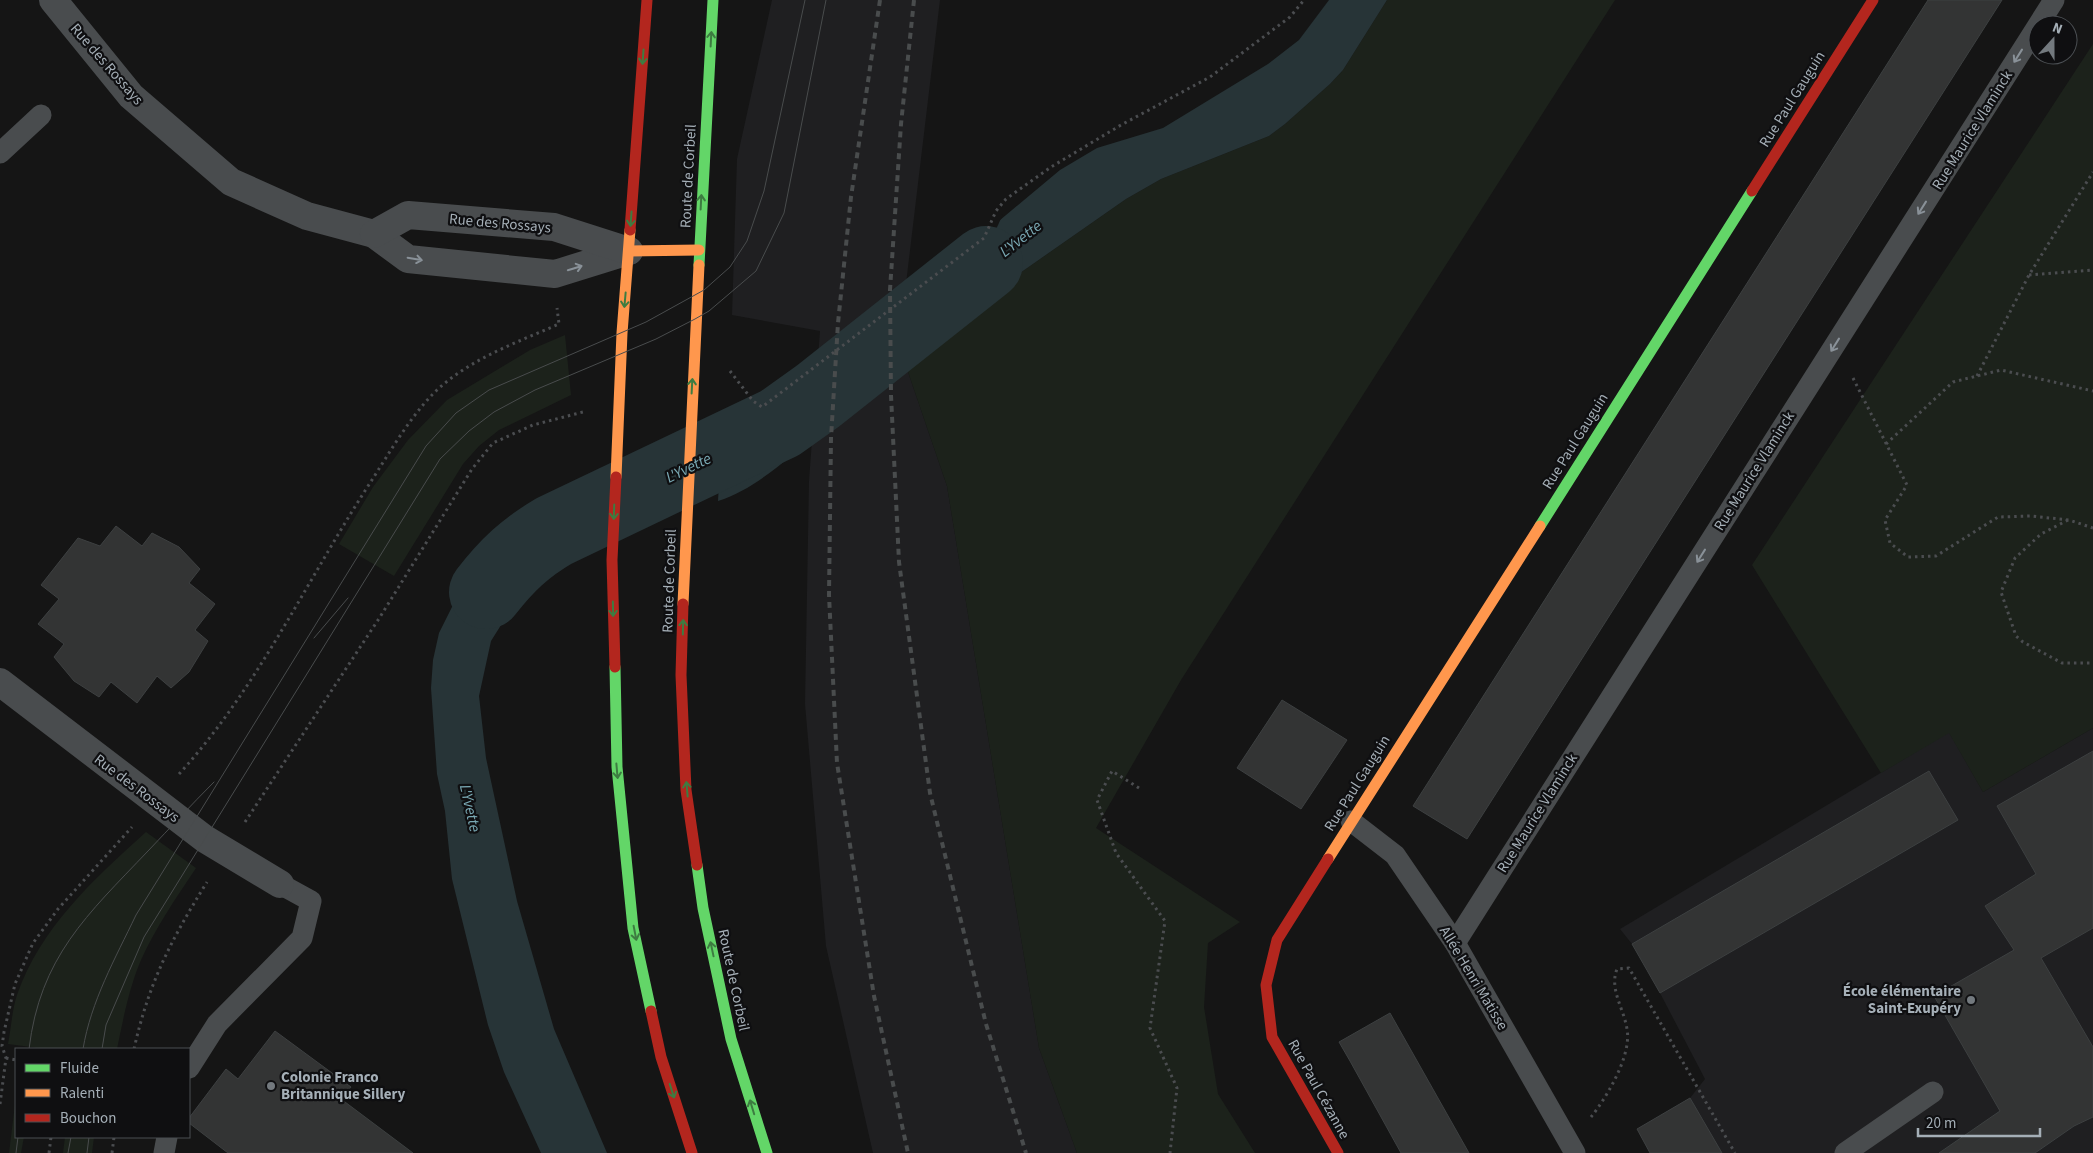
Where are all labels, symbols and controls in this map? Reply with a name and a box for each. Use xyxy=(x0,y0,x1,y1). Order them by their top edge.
north arrow xyxy=(2028,15,2078,65)
text: N xyxy=(2049,18,2065,40)
street label: Rue des Rossays xyxy=(65,19,148,110)
one-way arrow xyxy=(706,32,715,48)
street label: Rue Paul Gauguin xyxy=(1754,47,1831,152)
one-way arrow xyxy=(638,49,647,65)
one-way arrow xyxy=(2013,49,2024,63)
street label: Rue Maurice Vlaminck xyxy=(1927,66,2018,194)
street label: Route de Corbeil xyxy=(675,123,702,228)
one-way arrow xyxy=(697,194,706,210)
one-way arrow xyxy=(1916,200,1926,214)
street label: Rue des Rossays xyxy=(448,209,552,238)
one-way arrow xyxy=(627,211,636,227)
water label: L'Yvette xyxy=(995,215,1047,262)
one-way arrow xyxy=(406,255,422,265)
one-way arrow xyxy=(567,262,583,272)
one-way arrow xyxy=(620,292,630,308)
one-way arrow xyxy=(1829,338,1840,352)
one-way arrow xyxy=(688,379,697,395)
street label: Rue Paul Gauguin xyxy=(1537,389,1614,494)
street label: Rue Maurice Vlaminck xyxy=(1709,407,1800,535)
water label: L'Yvette xyxy=(662,447,715,488)
one-way arrow xyxy=(609,504,618,520)
street label: Route de Corbeil xyxy=(657,529,682,633)
one-way arrow xyxy=(1695,549,1706,563)
one-way arrow xyxy=(608,601,617,617)
one-way arrow xyxy=(678,619,687,635)
street label: Rue Paul Gauguin xyxy=(1319,731,1396,836)
street label: Rue des Rossays xyxy=(90,749,184,828)
street label: Rue Maurice Vlaminck xyxy=(1492,749,1583,877)
one-way arrow xyxy=(613,763,622,779)
one-way arrow xyxy=(682,781,692,797)
water label: L'Yvette xyxy=(454,782,486,835)
street label: Allée Henri Matisse xyxy=(1434,922,1513,1034)
one-way arrow xyxy=(630,924,640,940)
street label: Route de Corbeil xyxy=(712,927,755,1033)
one-way arrow xyxy=(707,942,716,958)
place label: École élémentaire Saint-Exupéry xyxy=(1843,981,1961,1019)
marker: École élémentaire Saint-Exupéry xyxy=(1965,994,1977,1006)
street label: Rue Paul Cézanne xyxy=(1282,1036,1355,1143)
legend xyxy=(15,1048,190,1138)
text: Fluide xyxy=(60,1058,99,1079)
place label: Colonie Franco Britannique Sillery xyxy=(281,1067,406,1105)
marker: Colonie Franco Britannique Sillery xyxy=(265,1080,277,1092)
one-way arrow xyxy=(668,1082,677,1098)
text: Ralenti xyxy=(60,1083,104,1104)
one-way arrow xyxy=(746,1099,756,1115)
scale bar xyxy=(1918,1106,2040,1138)
text: Bouchon xyxy=(60,1108,116,1129)
text: 20 m xyxy=(1926,1113,1956,1134)

